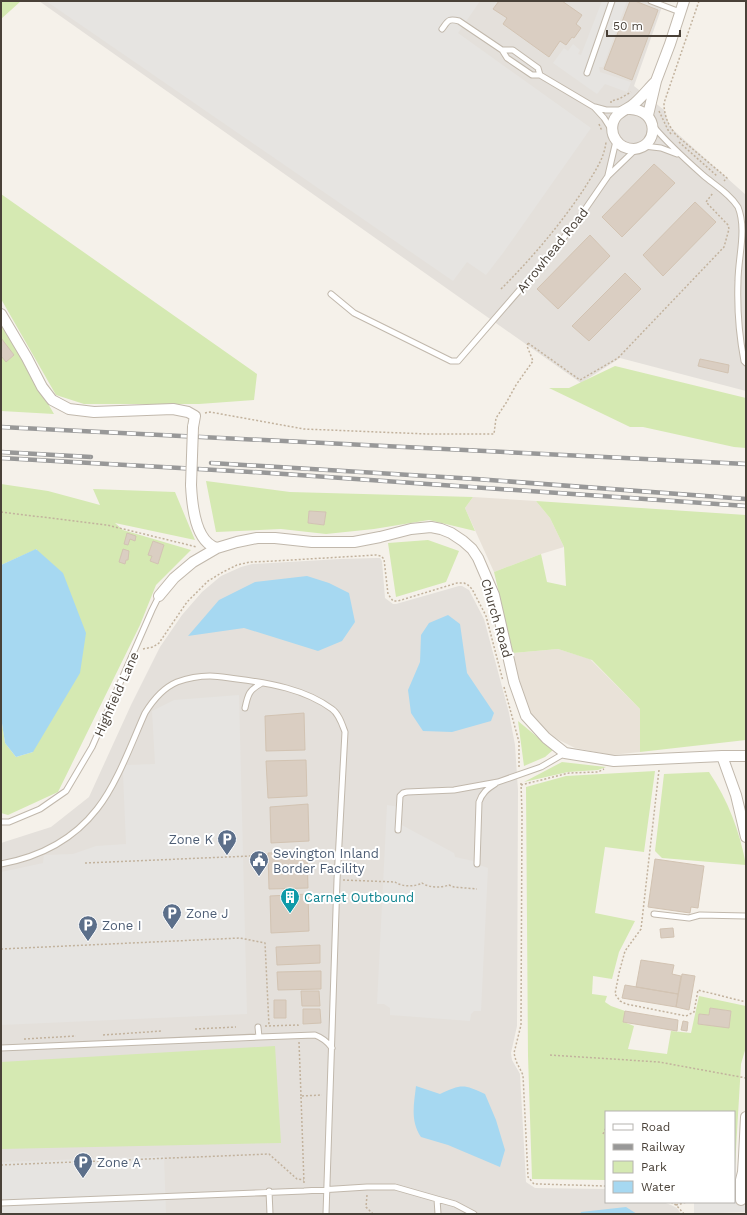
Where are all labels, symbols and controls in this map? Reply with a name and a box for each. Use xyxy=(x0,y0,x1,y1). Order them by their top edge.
scale bar xyxy=(607,12,680,38)
text: 50 m xyxy=(613,19,643,33)
street label: Arrowhead Road xyxy=(514,205,591,296)
street label: Church Road xyxy=(478,577,515,659)
street label: Highfield Lane xyxy=(91,650,142,739)
parking icon: Zone K xyxy=(216,828,238,856)
place label: Zone K xyxy=(169,832,213,847)
place label: Sevington Inland Border Facility xyxy=(273,846,379,876)
public building icon: Sevington Inland Border Facility xyxy=(248,849,270,877)
building icon: Carnet Outbound xyxy=(279,886,301,914)
place label: Carnet Outbound xyxy=(304,890,414,905)
parking icon: Zone J xyxy=(161,902,183,930)
place label: Zone J xyxy=(186,906,229,921)
parking icon: Zone I xyxy=(77,914,99,942)
place label: Zone I xyxy=(102,918,142,933)
legend xyxy=(605,1111,735,1203)
text: Road xyxy=(641,1120,670,1134)
text: Railway xyxy=(641,1140,686,1154)
parking icon: Zone A xyxy=(72,1151,94,1179)
place label: Zone A xyxy=(97,1155,141,1170)
text: Park xyxy=(641,1160,667,1174)
text: Water xyxy=(641,1180,676,1194)

